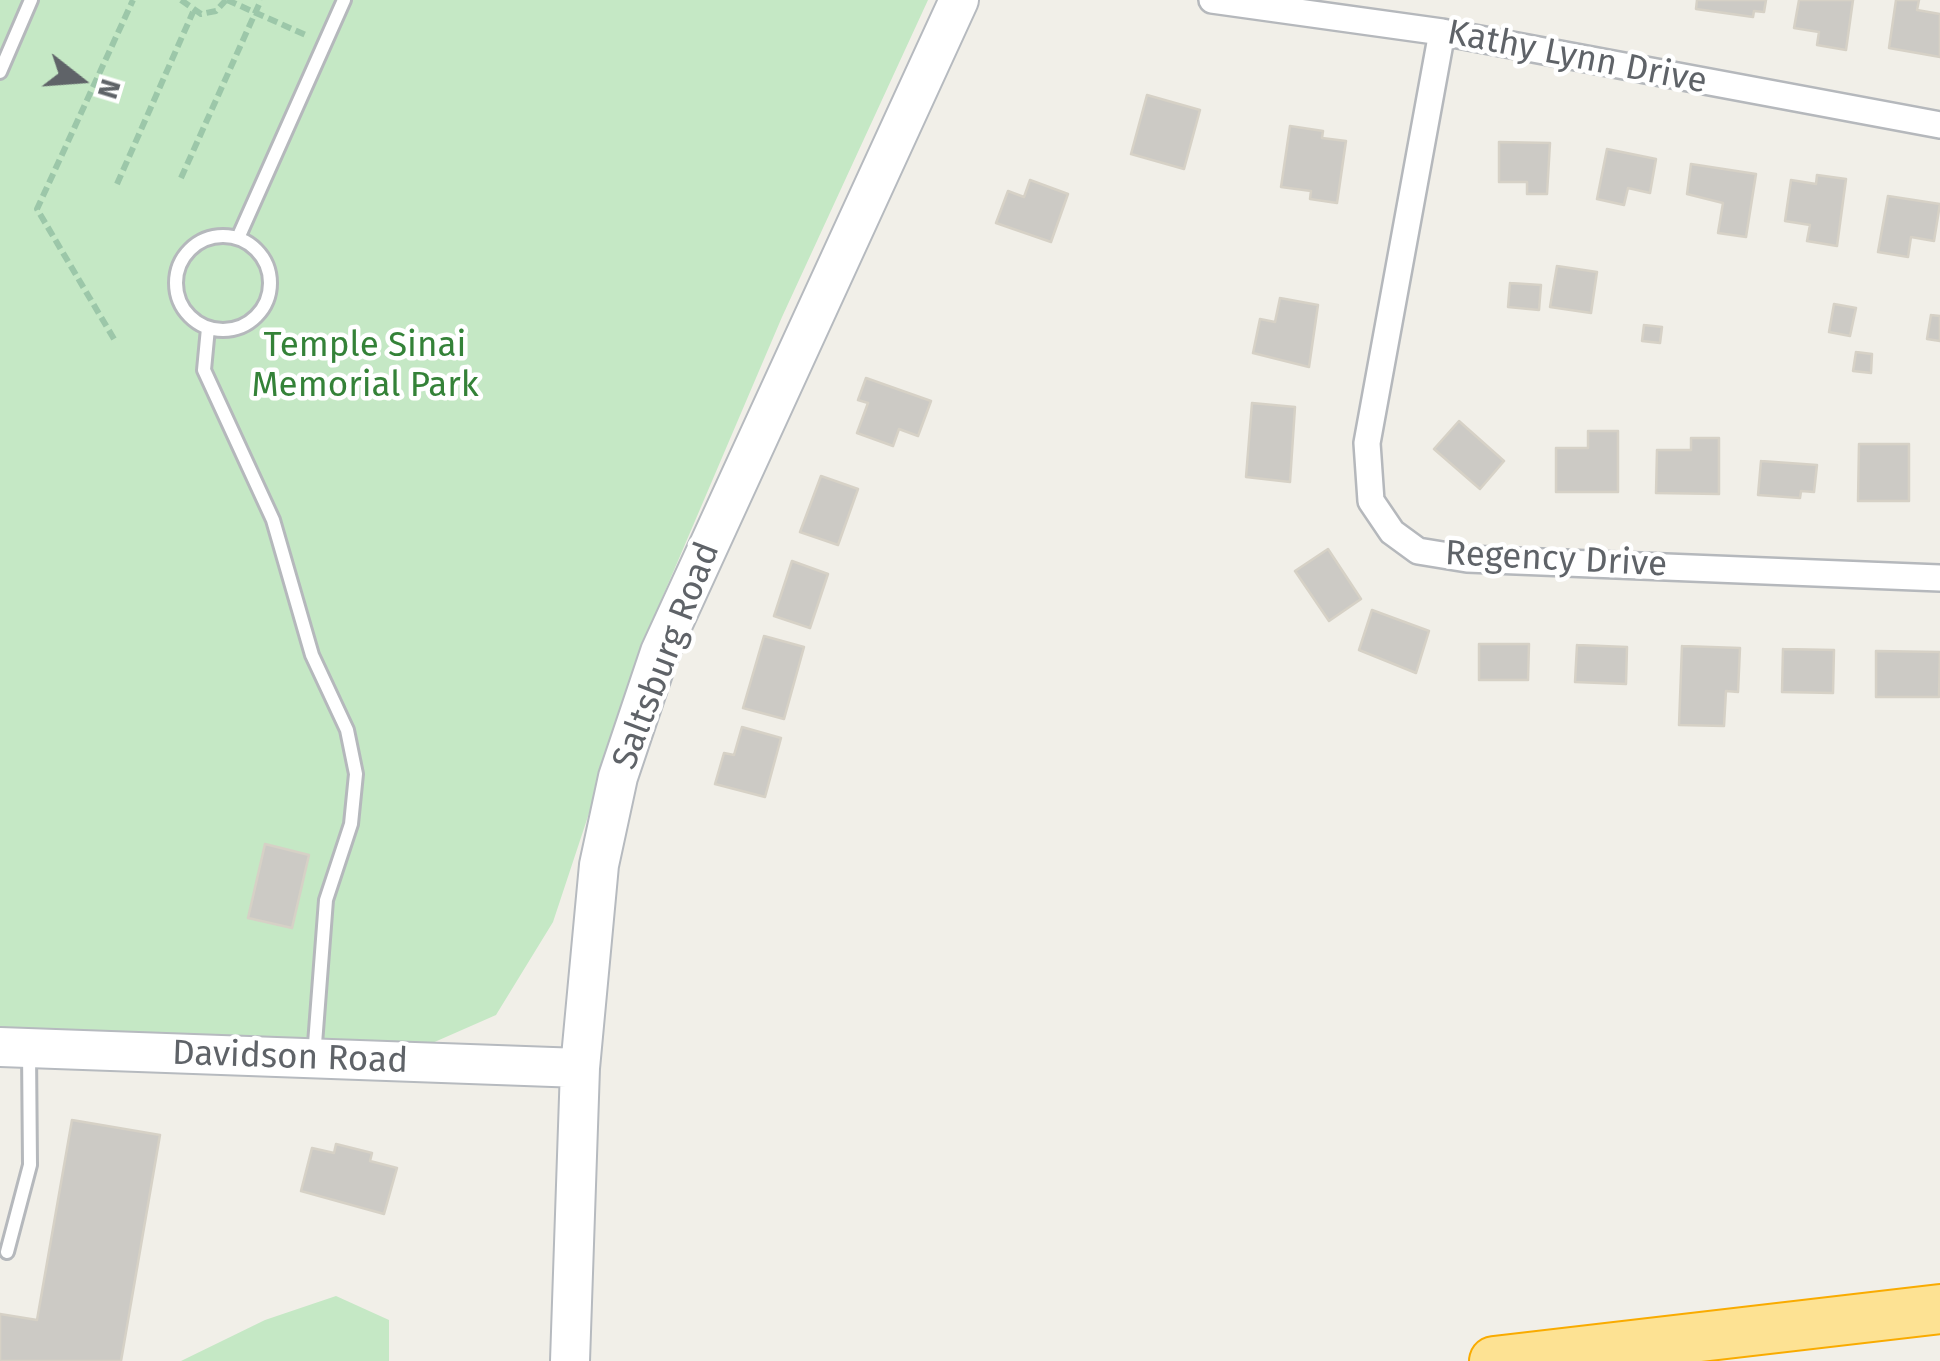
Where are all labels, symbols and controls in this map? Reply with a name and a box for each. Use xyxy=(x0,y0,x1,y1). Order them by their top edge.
street label: Kathy Lynn Drive xyxy=(1444,12,1710,104)
north arrow xyxy=(30,30,130,130)
text: N xyxy=(91,75,128,103)
park label: Temple Sinai Memorial Park xyxy=(251,325,479,407)
street label: Regency Drive xyxy=(1444,533,1668,587)
street label: Saltsburg Road xyxy=(605,537,729,775)
street label: Davidson Road xyxy=(171,1033,409,1083)

